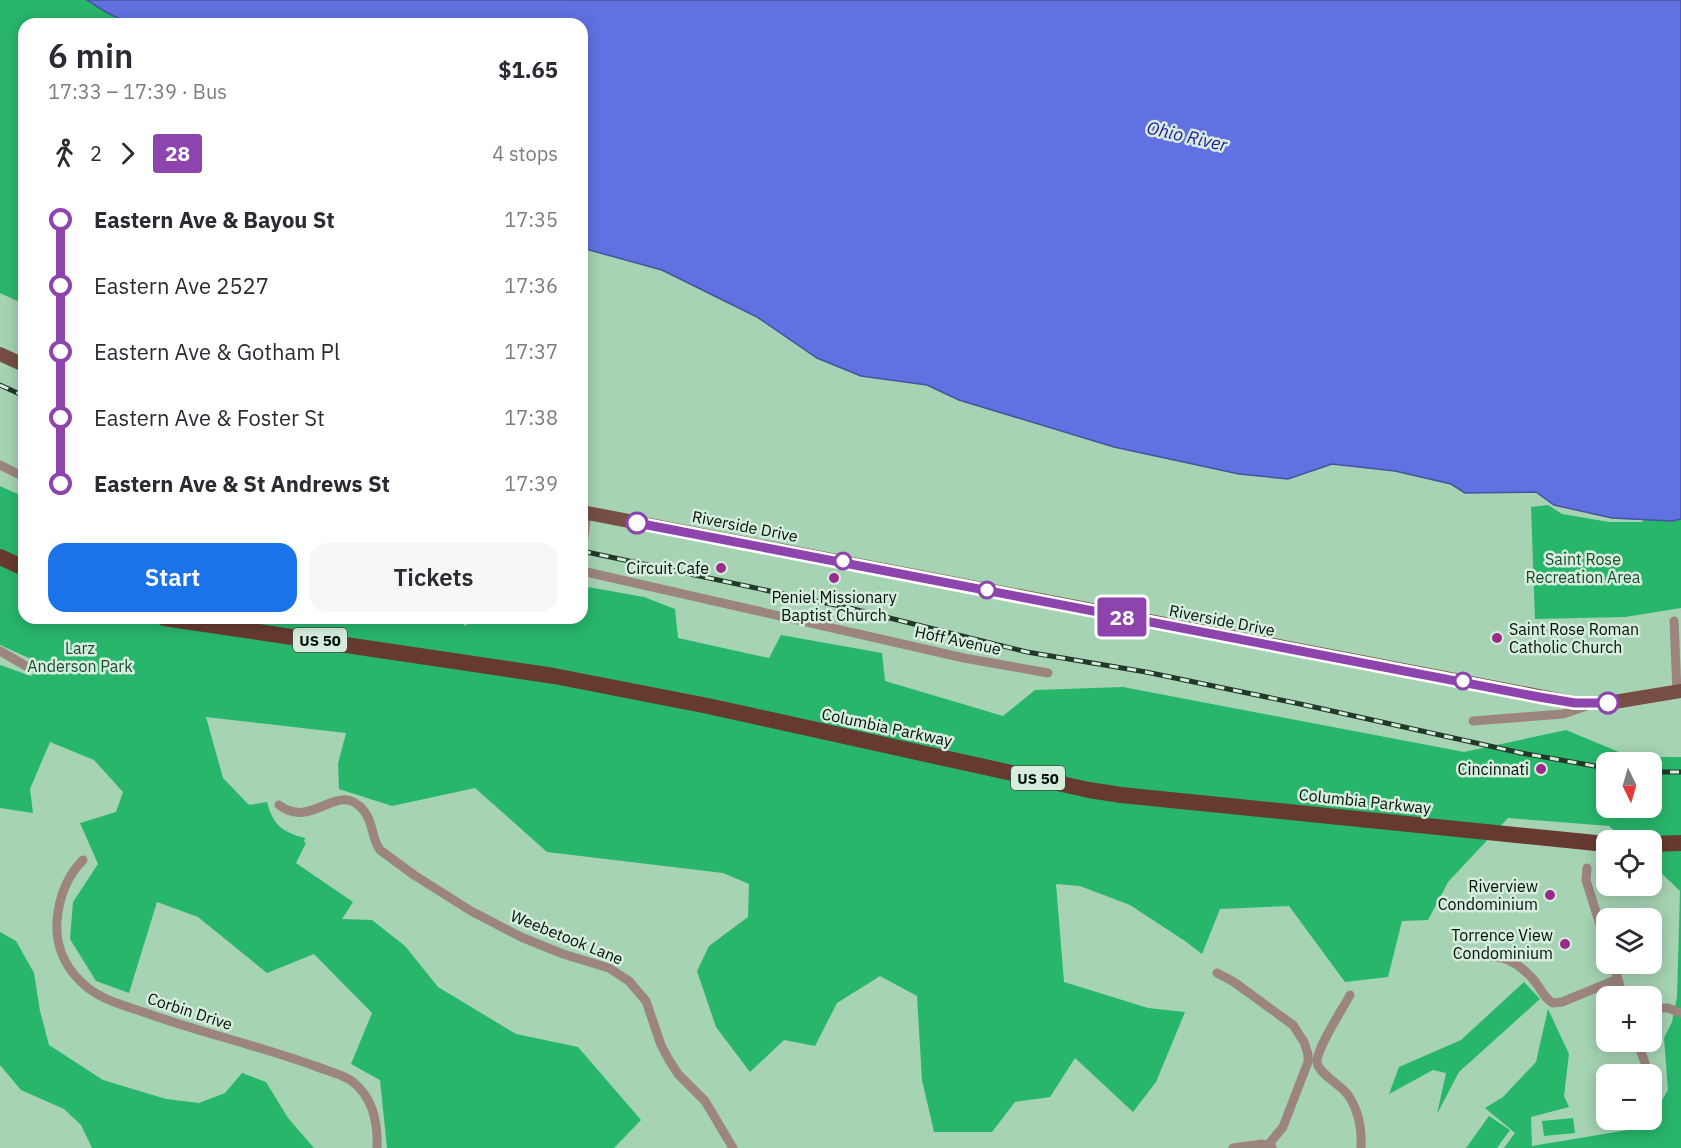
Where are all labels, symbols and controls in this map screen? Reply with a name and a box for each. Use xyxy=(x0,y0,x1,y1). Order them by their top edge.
text: 6 min xyxy=(48,34,133,77)
text: $1.65 xyxy=(498,55,558,84)
text: 17:33 – 17:39 · Bus xyxy=(48,78,227,105)
water label: Ohio River xyxy=(1145,116,1230,156)
icon: walk xyxy=(48,137,81,170)
icon: forward xyxy=(111,137,144,170)
text: 28 xyxy=(165,139,190,167)
text: 2 xyxy=(90,140,102,167)
text: 4 stops xyxy=(492,140,558,167)
text: Eastern Ave & Bayou St xyxy=(94,205,335,234)
text: 17:35 xyxy=(504,206,558,233)
text: Eastern Ave 2527 xyxy=(94,271,269,300)
text: 17:36 xyxy=(504,272,558,299)
text: Eastern Ave & Gotham Pl xyxy=(94,337,340,366)
text: 17:37 xyxy=(504,338,558,365)
text: Eastern Ave & Foster St xyxy=(94,403,325,432)
text: 17:38 xyxy=(504,404,558,431)
text: Eastern Ave & St Andrews St xyxy=(94,469,390,498)
text: 17:39 xyxy=(504,470,558,497)
street label: Riverside Drive xyxy=(690,506,800,546)
unlabelled marker xyxy=(626,512,648,534)
button: Start xyxy=(48,543,297,612)
button: Tickets xyxy=(309,543,558,612)
park label: Saint Rose Recreation Area xyxy=(1526,549,1641,587)
unlabelled marker xyxy=(834,552,852,570)
place label: Circuit Cafe xyxy=(626,558,709,578)
marker: Circuit Cafe xyxy=(714,561,728,575)
marker: Peniel Missionary Baptist Church xyxy=(827,571,841,585)
unlabelled marker xyxy=(978,581,996,599)
place label: Peniel Missionary Baptist Church xyxy=(771,587,897,625)
line badge: 28 xyxy=(1095,598,1149,636)
street label: Riverside Drive xyxy=(1167,600,1277,640)
text: 28 xyxy=(1109,603,1135,631)
place label: Saint Rose Roman Catholic Church xyxy=(1509,619,1639,657)
street label: Hoff Avenue xyxy=(913,621,1003,659)
road number: US 50 xyxy=(293,628,347,652)
marker: Saint Rose Roman Catholic Church xyxy=(1490,631,1504,645)
park label: Larz Anderson Park xyxy=(27,638,133,676)
unlabelled marker xyxy=(1454,672,1472,690)
unlabelled marker xyxy=(1597,692,1619,714)
street label: Columbia Parkway xyxy=(820,703,954,751)
north arrow xyxy=(1596,752,1662,818)
map controls xyxy=(1596,752,1662,1130)
place label: Cincinnati xyxy=(1458,759,1529,779)
marker: Cincinnati xyxy=(1534,762,1548,776)
road number: US 50 xyxy=(1011,766,1065,790)
street label: Columbia Parkway xyxy=(1298,784,1432,818)
button: locate xyxy=(1596,830,1662,896)
place label: Riverview Condominium xyxy=(1438,876,1538,914)
marker: Riverview Condominium xyxy=(1543,888,1557,902)
street label: Weebetook Lane xyxy=(508,905,626,969)
button: layers xyxy=(1596,908,1662,974)
place label: Torrence View Condominium xyxy=(1451,925,1553,963)
marker: Torrence View Condominium xyxy=(1558,937,1572,951)
button: + xyxy=(1596,986,1662,1052)
street label: Corbin Drive xyxy=(145,988,235,1034)
button: − xyxy=(1596,1064,1662,1130)

